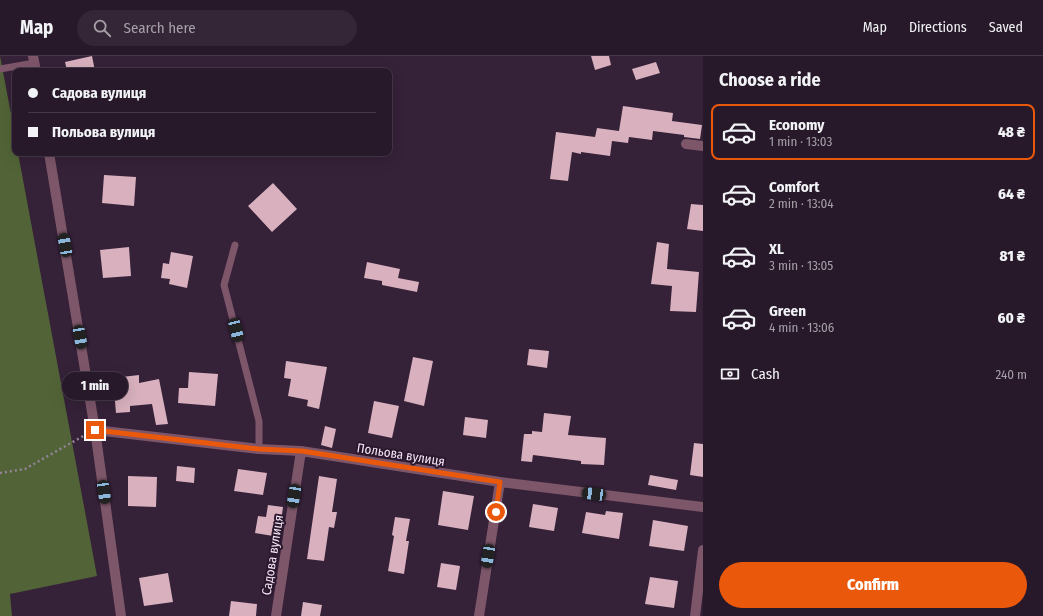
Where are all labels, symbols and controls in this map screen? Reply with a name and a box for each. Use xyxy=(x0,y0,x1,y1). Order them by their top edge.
search box xyxy=(77,10,357,46)
text: Map xyxy=(20,16,53,39)
icon: search xyxy=(91,17,113,39)
text: Search here xyxy=(123,19,196,37)
text: Map xyxy=(863,19,887,36)
text: Directions xyxy=(909,19,967,36)
text: Saved xyxy=(989,19,1023,36)
text: Choose a ride xyxy=(719,69,821,91)
text: Садова вулиця xyxy=(52,84,146,102)
icon: car xyxy=(721,114,757,150)
text: Economy xyxy=(769,116,824,134)
text: Польова вулиця xyxy=(52,123,155,141)
text: 48 ₴ xyxy=(998,123,1025,141)
text: 1 min · 13:03 xyxy=(769,134,832,149)
icon: car xyxy=(721,176,757,212)
text: Comfort xyxy=(769,178,820,196)
text: 64 ₴ xyxy=(998,185,1025,203)
text: 2 min · 13:04 xyxy=(769,196,834,211)
car xyxy=(57,232,73,258)
icon: car xyxy=(721,238,757,274)
text: XL xyxy=(769,240,784,258)
text: 81 ₴ xyxy=(1000,247,1025,265)
text: 3 min · 13:05 xyxy=(769,258,833,273)
icon: car xyxy=(721,300,757,336)
text: Green xyxy=(769,302,806,320)
text: 60 ₴ xyxy=(998,309,1025,327)
car xyxy=(227,317,245,343)
text: 4 min · 13:06 xyxy=(769,320,834,335)
car xyxy=(72,324,88,350)
icon: cash xyxy=(719,363,741,385)
text: Cash xyxy=(751,365,780,383)
text: 240 m xyxy=(995,367,1027,382)
callout: 1 min xyxy=(62,372,128,400)
text: 1 min xyxy=(81,378,109,393)
route end xyxy=(86,421,104,439)
street label: Польова вулиця xyxy=(356,440,446,469)
car xyxy=(96,479,112,505)
car xyxy=(286,483,302,509)
car xyxy=(581,487,607,501)
route start xyxy=(487,503,505,521)
street label: Садова вулиця xyxy=(259,514,286,596)
car xyxy=(480,543,496,569)
button: Confirm xyxy=(719,562,1027,608)

